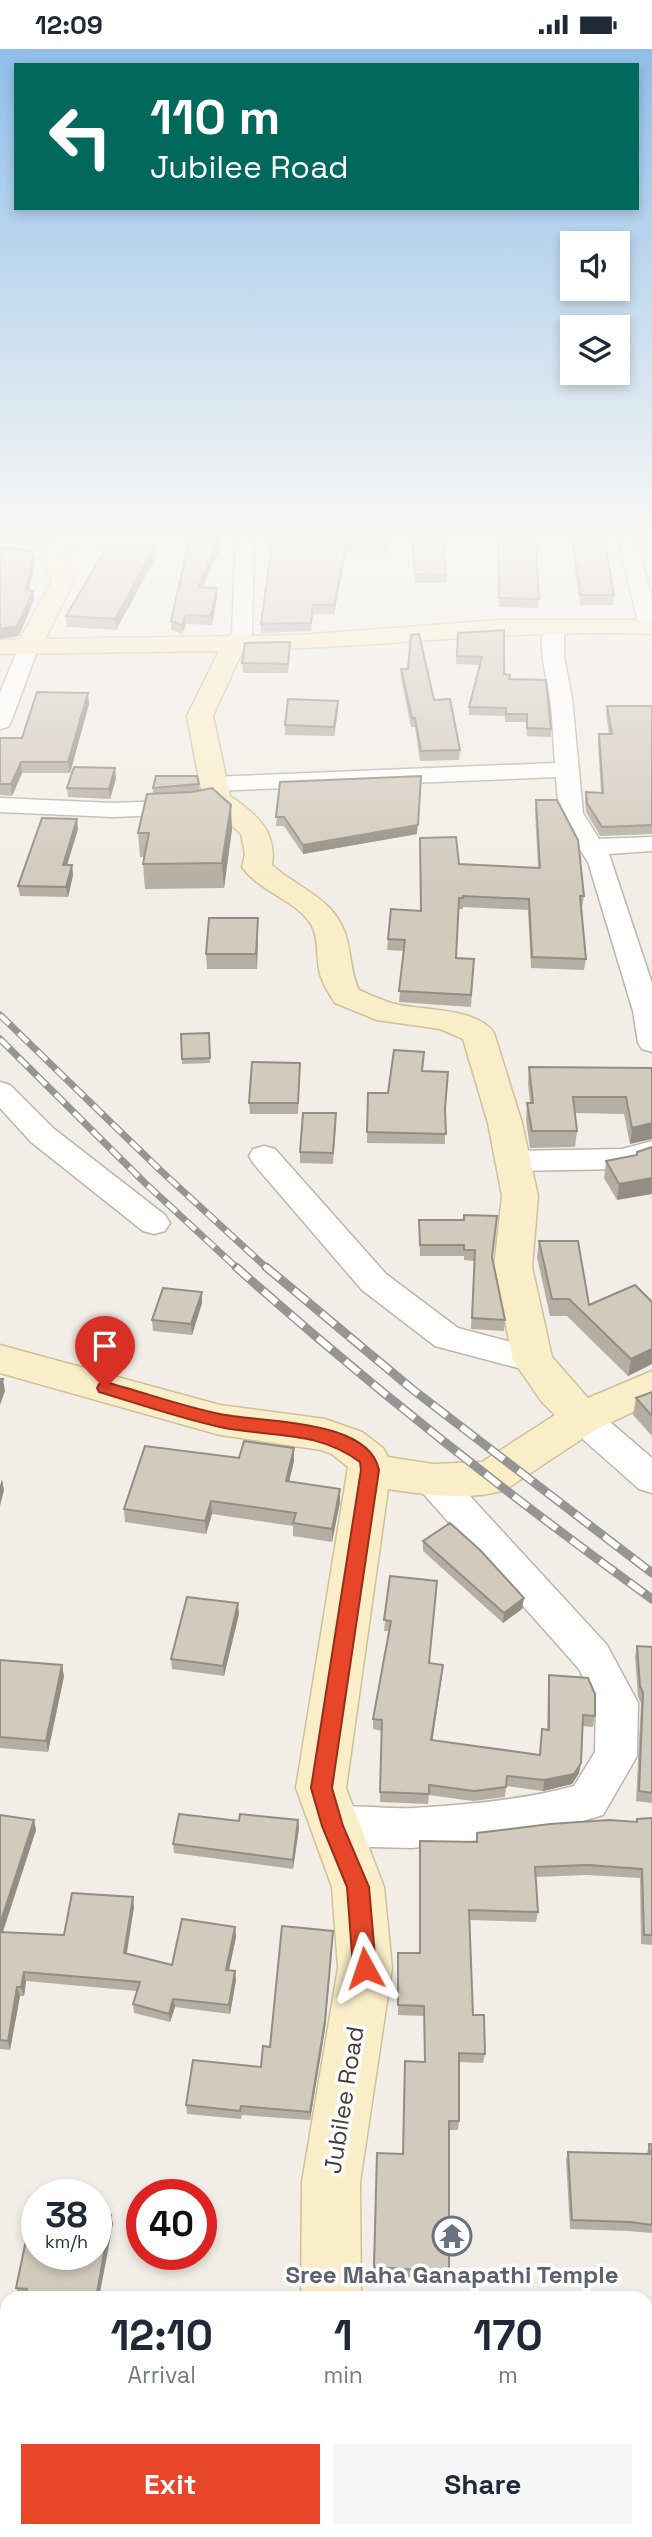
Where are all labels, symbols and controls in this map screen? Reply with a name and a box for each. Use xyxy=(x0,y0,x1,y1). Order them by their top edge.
text: 12:09 xyxy=(35,8,103,42)
text: 110 m xyxy=(150,86,280,148)
icon: left xyxy=(35,91,126,182)
text: Jubilee Road xyxy=(150,147,349,187)
map controls xyxy=(560,231,630,385)
button: sound xyxy=(560,231,630,301)
button: layers xyxy=(560,315,630,385)
pin xyxy=(75,1316,135,1388)
icon: arrive xyxy=(86,1327,124,1365)
position arrow xyxy=(328,1931,402,2005)
street label: Jubilee Road xyxy=(317,2024,370,2176)
speed limit sign: 40 xyxy=(126,2179,217,2270)
text: 38 xyxy=(45,2193,88,2237)
temple icon: Sree Maha Ganapathi Temple xyxy=(431,2215,473,2257)
text: km/h xyxy=(45,2230,88,2253)
place label: Sree Maha Ganapathi Temple xyxy=(285,2259,619,2290)
text: 12:10 xyxy=(110,2309,213,2362)
text: 1 xyxy=(334,2309,353,2362)
text: 170 xyxy=(473,2309,543,2362)
text: Arrival xyxy=(128,2360,196,2390)
text: min xyxy=(323,2360,363,2390)
text: m xyxy=(498,2360,518,2390)
button: Exit xyxy=(21,2444,320,2524)
button: Share xyxy=(334,2444,632,2524)

